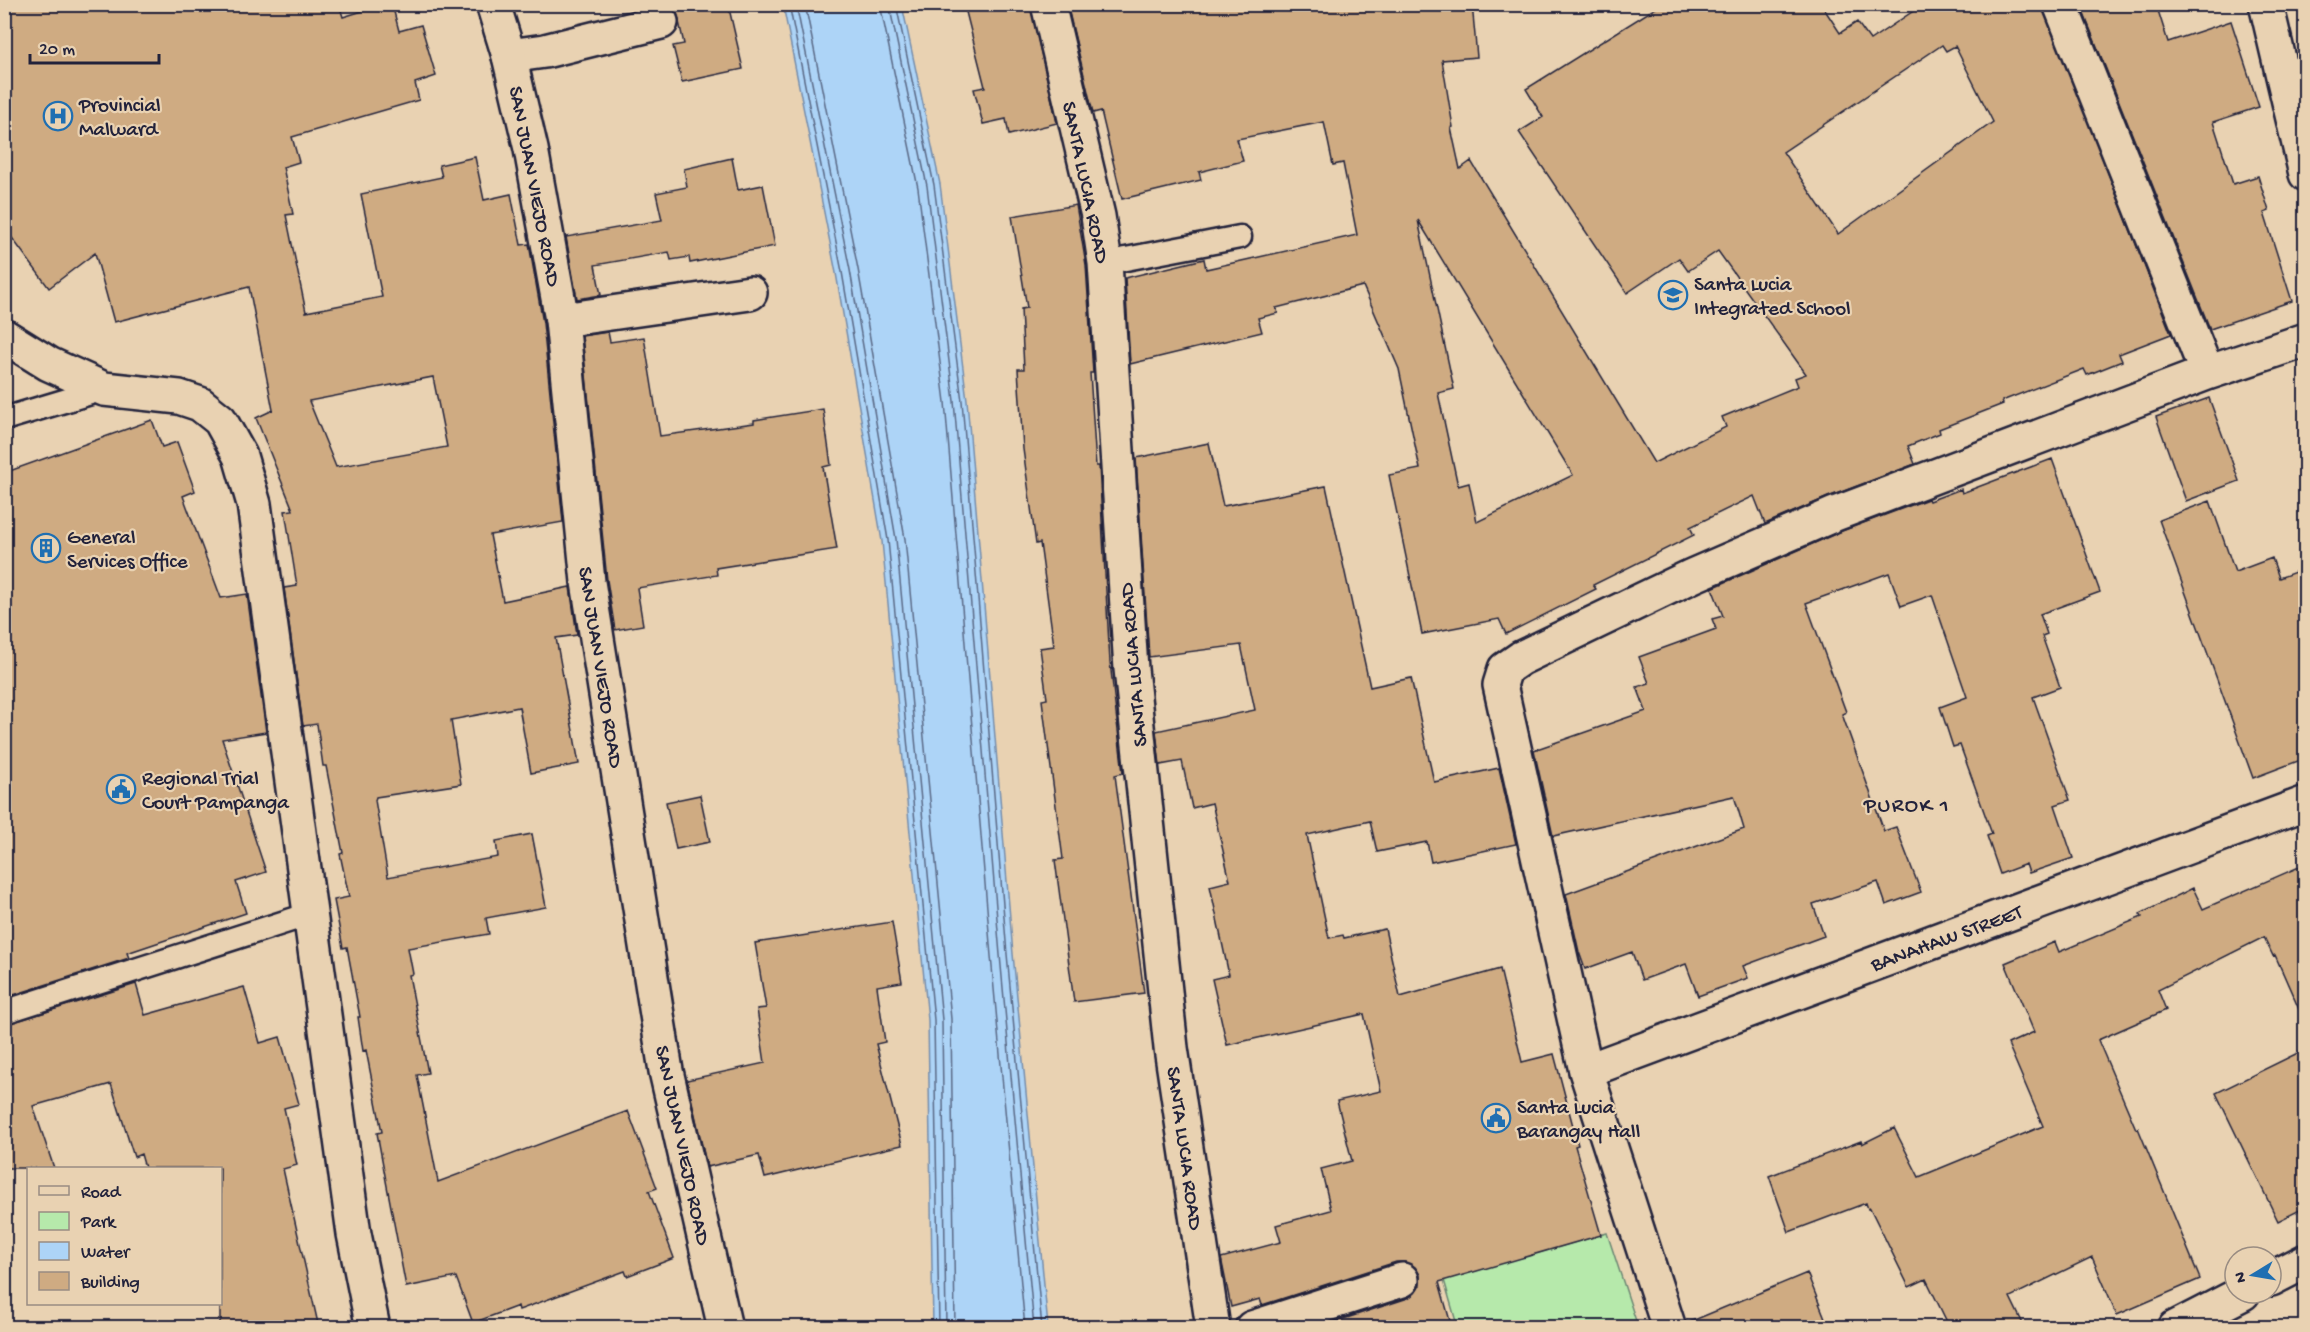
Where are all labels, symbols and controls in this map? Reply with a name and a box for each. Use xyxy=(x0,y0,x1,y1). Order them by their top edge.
scale bar xyxy=(30,27,159,65)
text: 20 m xyxy=(39,40,75,61)
street label: SAN JUAN VIEJO ROAD xyxy=(501,84,564,289)
place label: Provincial Malward xyxy=(78,95,161,144)
hospital icon: Provincial Malward xyxy=(42,100,74,132)
street label: SANTA LUCIA ROAD xyxy=(1054,100,1113,266)
place label: Santa Lucia Integrated School xyxy=(1694,274,1851,323)
school or university icon: Santa Lucia Integrated School xyxy=(1657,279,1689,311)
place label: General Services Office xyxy=(67,527,189,576)
building icon: General Services Office xyxy=(30,532,62,564)
street label: SAN JUAN VIEJO ROAD xyxy=(570,565,627,770)
street label: SANTA LUCIA ROAD xyxy=(1116,581,1155,748)
place label: Regional Trial Court Pampanga xyxy=(142,768,290,817)
public building icon: Regional Trial Court Pampanga xyxy=(105,773,137,805)
district label: PUROK 1 xyxy=(1863,794,1950,820)
street label: BANAHAW STREET xyxy=(1867,901,2027,980)
street label: SAN JUAN VIEJO ROAD xyxy=(647,1044,714,1248)
street label: SANTA LUCIA ROAD xyxy=(1159,1065,1206,1232)
place label: Santa Lucia Barangay Hall xyxy=(1516,1097,1640,1146)
public building icon: Santa Lucia Barangay Hall xyxy=(1480,1102,1512,1134)
legend xyxy=(27,1167,222,1305)
text: Road xyxy=(81,1183,122,1204)
text: Park xyxy=(80,1213,117,1234)
text: Water xyxy=(81,1243,131,1264)
north arrow xyxy=(2223,1245,2283,1305)
text: N xyxy=(2231,1270,2252,1284)
text: Building xyxy=(80,1273,140,1294)

